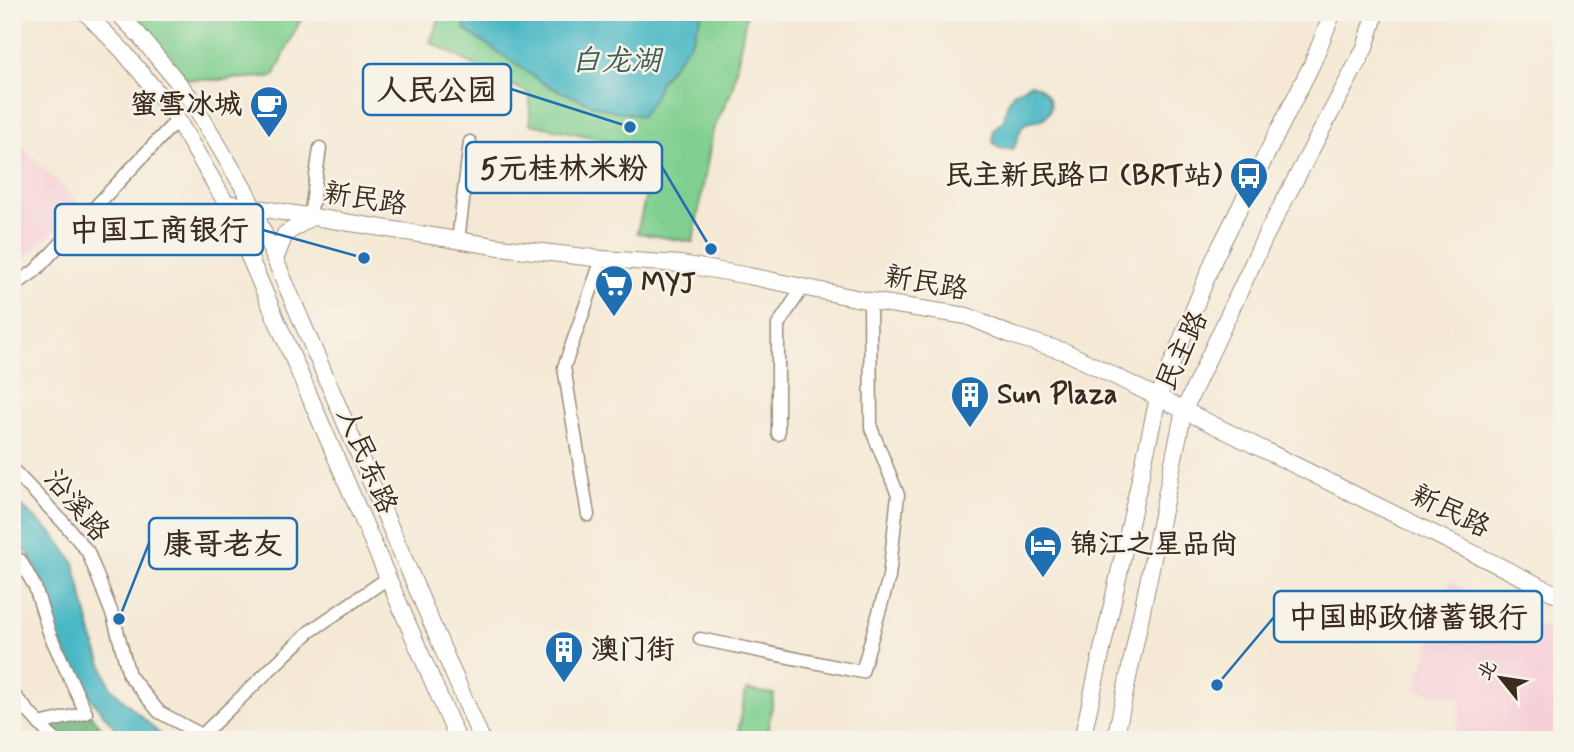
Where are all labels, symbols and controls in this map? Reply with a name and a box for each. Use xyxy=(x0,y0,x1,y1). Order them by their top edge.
water label: 白龙湖 xyxy=(571,42,664,81)
callout: 人民公园 xyxy=(363,64,511,115)
text: 人民公园 xyxy=(377,72,497,111)
cafe icon: 蜜雪冰城 xyxy=(248,84,290,139)
place label: 蜜雪冰城 xyxy=(130,87,242,124)
callout: 5元桂林米粉 xyxy=(466,142,662,193)
text: 5元桂林米粉 xyxy=(480,150,648,189)
bus stop icon: 民主新民路口 (BRT站) xyxy=(1228,155,1270,210)
place label: 民主新民路口 (BRT站) xyxy=(944,158,1222,195)
street label: 新民路 xyxy=(321,175,409,225)
callout: 中国工商银行 xyxy=(55,204,263,255)
text: 中国工商银行 xyxy=(69,212,249,251)
street label: 新民路 xyxy=(881,258,971,310)
supermarket icon: MYJ xyxy=(593,263,635,318)
place label: MYJ xyxy=(641,266,696,303)
street label: 民主路 xyxy=(1148,305,1218,397)
building icon: Sun Plaza xyxy=(949,374,991,429)
place label: Sun Plaza xyxy=(997,377,1118,414)
street label: 人民东路 xyxy=(327,402,405,520)
street label: 沿溪路 xyxy=(35,462,117,550)
street label: 新民路 xyxy=(1404,477,1496,547)
callout: 康哥老友 xyxy=(149,518,297,569)
hotel icon: 锦江之星品尚 xyxy=(1022,524,1064,579)
text: 康哥老友 xyxy=(163,526,283,565)
place label: 锦江之星品尚 xyxy=(1070,527,1238,564)
callout: 中国邮政储蓄银行 xyxy=(1274,591,1542,642)
text: 中国邮政储蓄银行 xyxy=(1288,599,1528,638)
building icon: 澳门街 xyxy=(543,629,585,684)
place label: 澳门街 xyxy=(591,632,675,669)
north arrow xyxy=(1466,644,1536,714)
text: 北 xyxy=(1472,656,1503,685)

